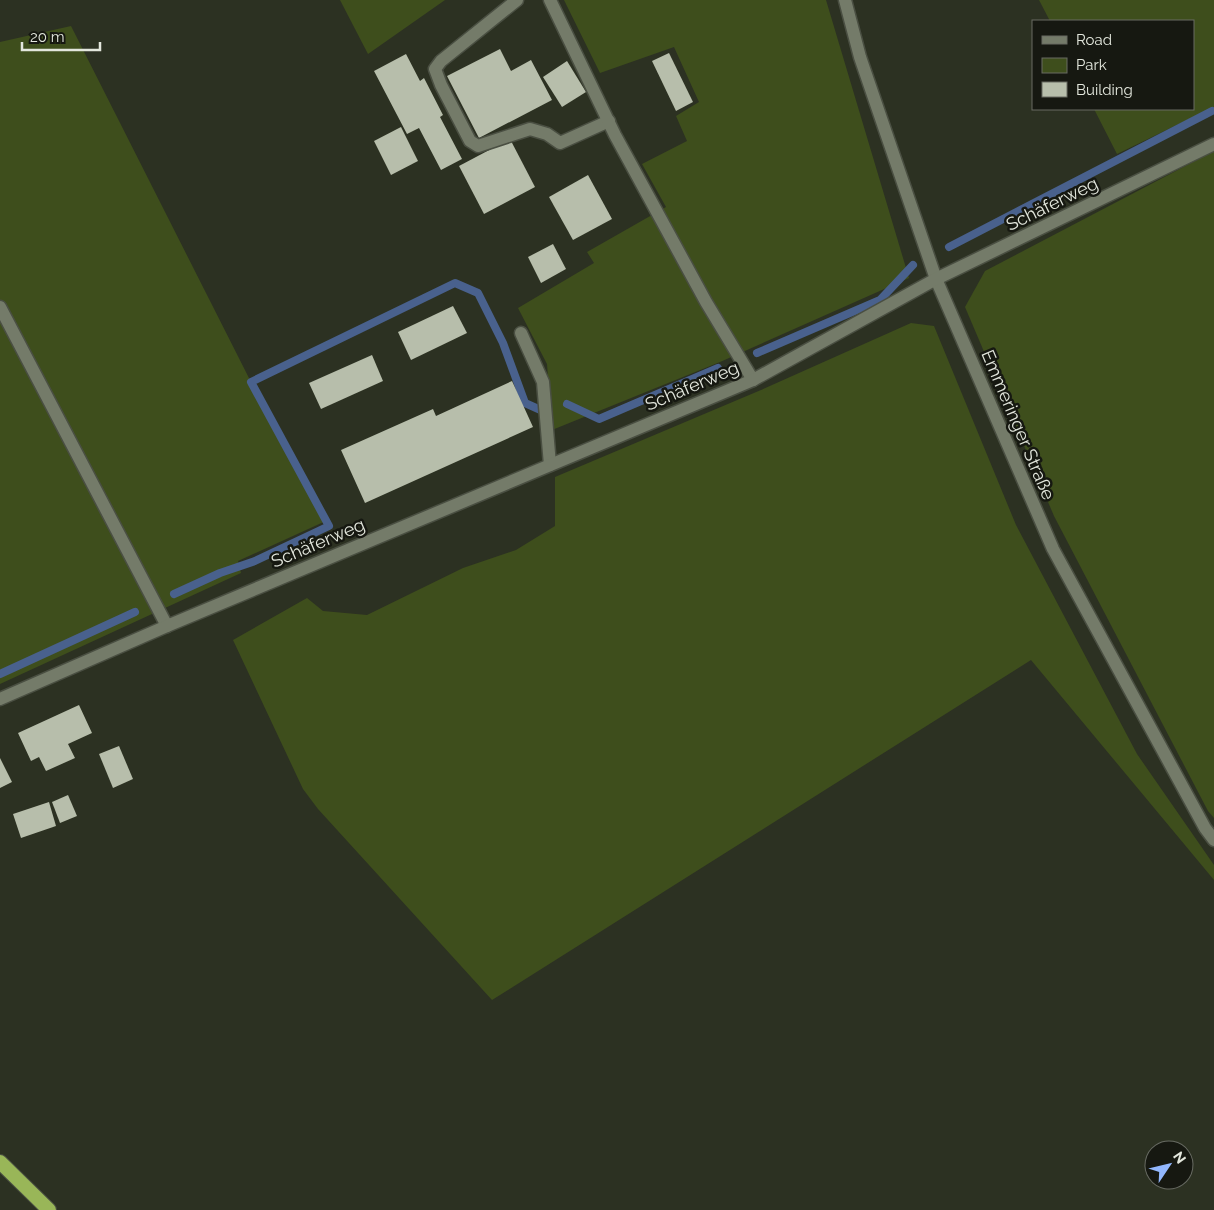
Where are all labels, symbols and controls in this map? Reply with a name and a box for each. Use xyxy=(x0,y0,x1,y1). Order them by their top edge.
scale bar xyxy=(22,20,100,52)
legend xyxy=(1032,20,1194,110)
text: 20 m xyxy=(30,28,65,46)
text: Road xyxy=(1076,31,1112,49)
text: Park xyxy=(1076,56,1107,74)
text: Building xyxy=(1076,81,1133,99)
street label: Schäferweg xyxy=(1002,172,1101,235)
street label: Emmeringer Straße xyxy=(977,347,1060,503)
street label: Schäferweg xyxy=(642,356,742,415)
street label: Schäferweg xyxy=(268,513,368,572)
north arrow xyxy=(1144,1140,1194,1190)
text: N xyxy=(1170,1149,1189,1167)

